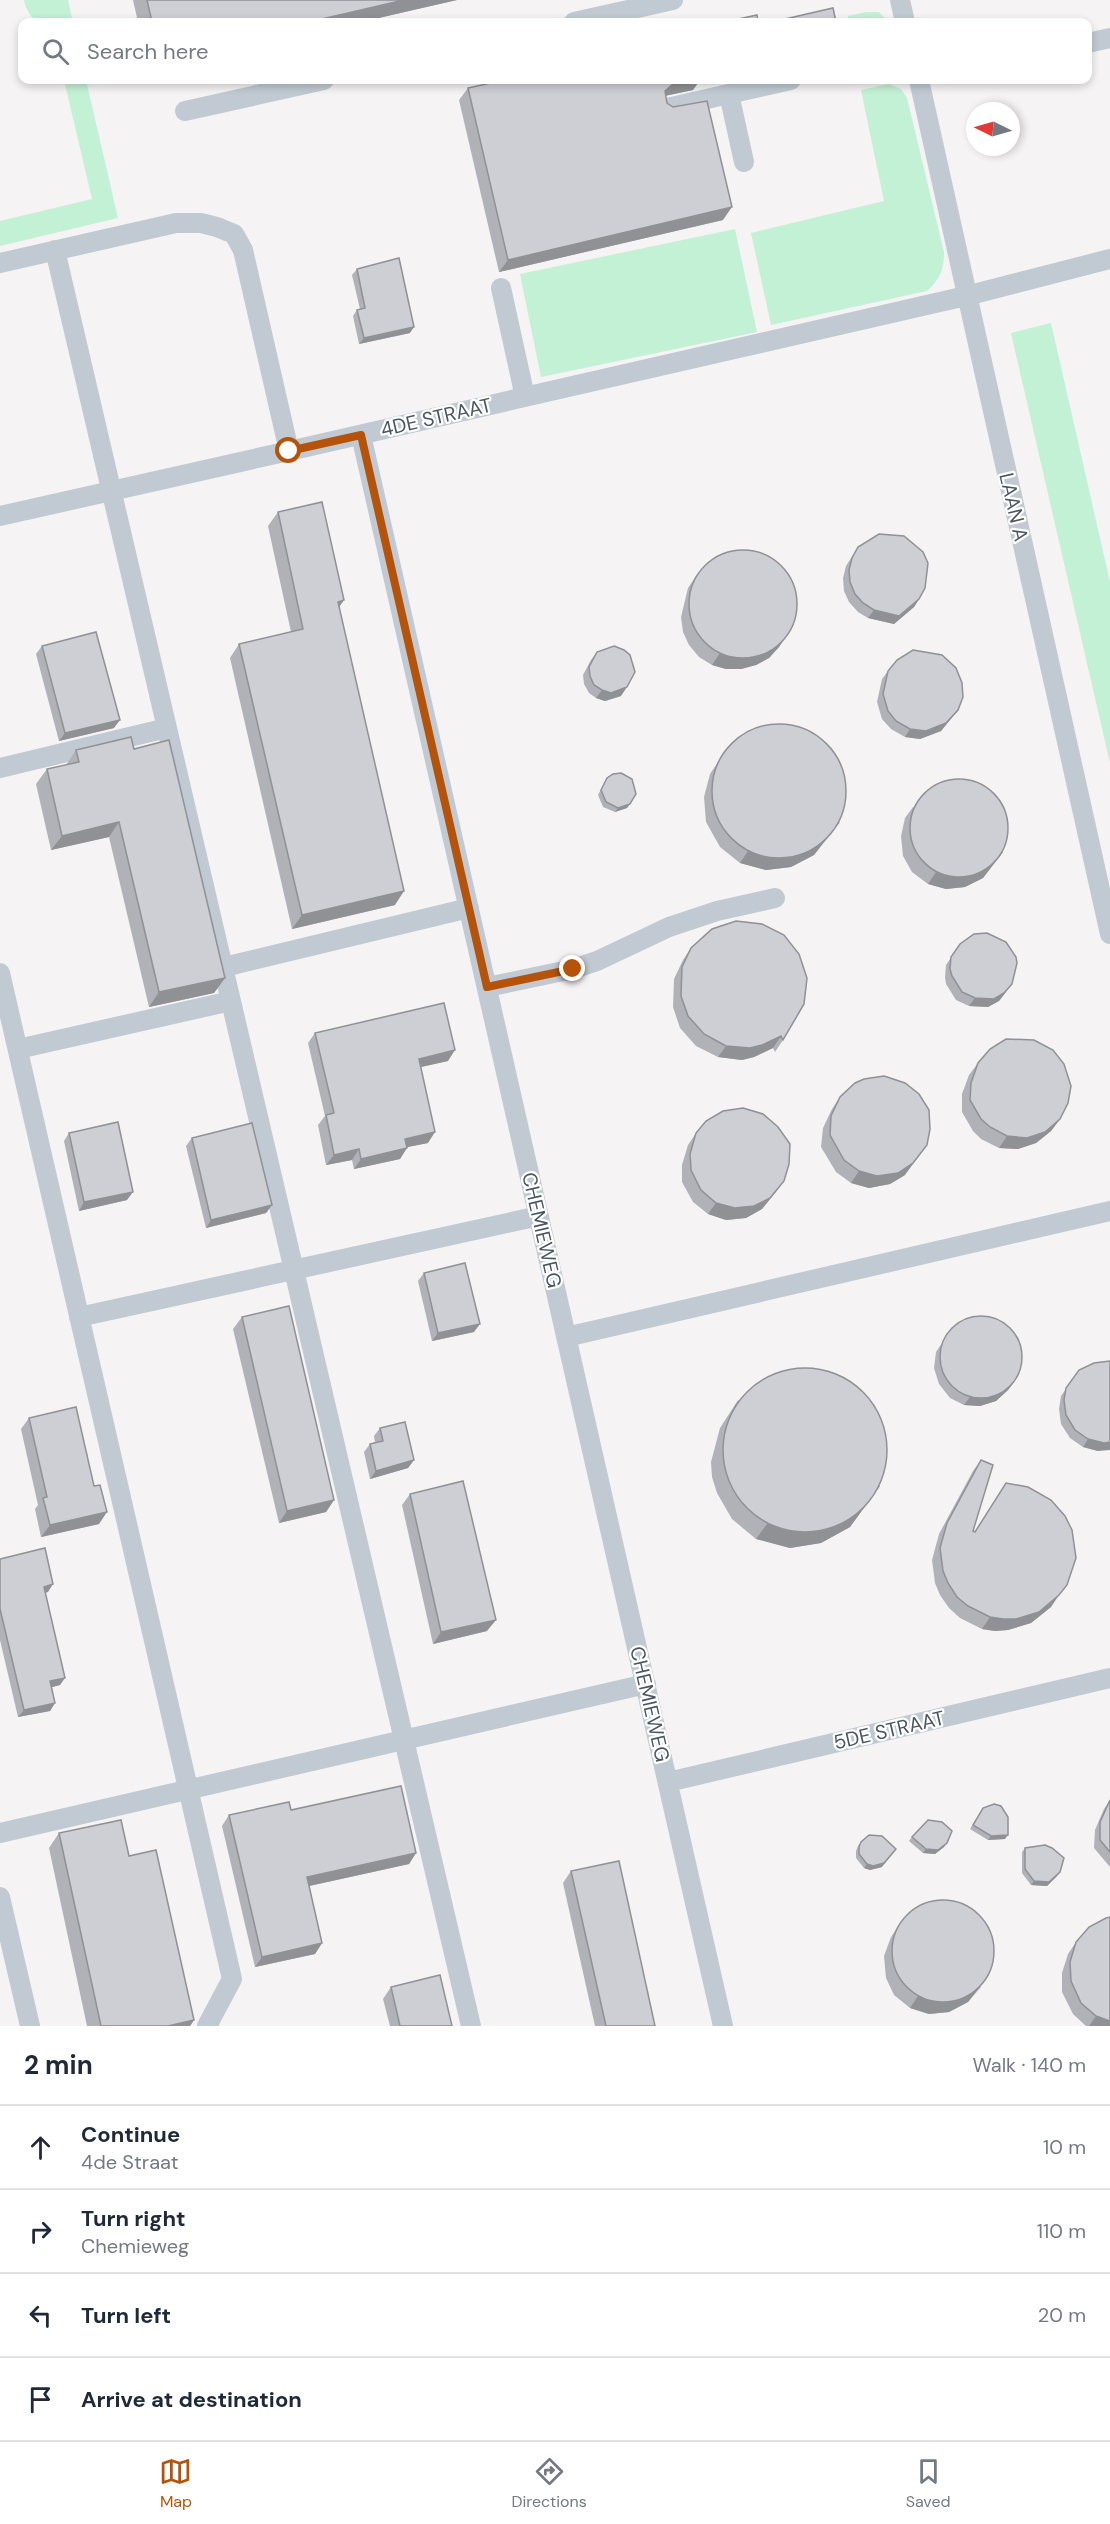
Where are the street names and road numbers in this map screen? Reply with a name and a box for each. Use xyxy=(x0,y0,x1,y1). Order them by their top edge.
street label: 4DE STRAAT xyxy=(378,392,494,442)
street label: LAAN A xyxy=(994,470,1034,544)
street label: CHEMIEWEG xyxy=(516,1170,568,1290)
street label: CHEMIEWEG xyxy=(624,1644,676,1764)
street label: 5DE STRAAT xyxy=(831,1705,947,1755)

